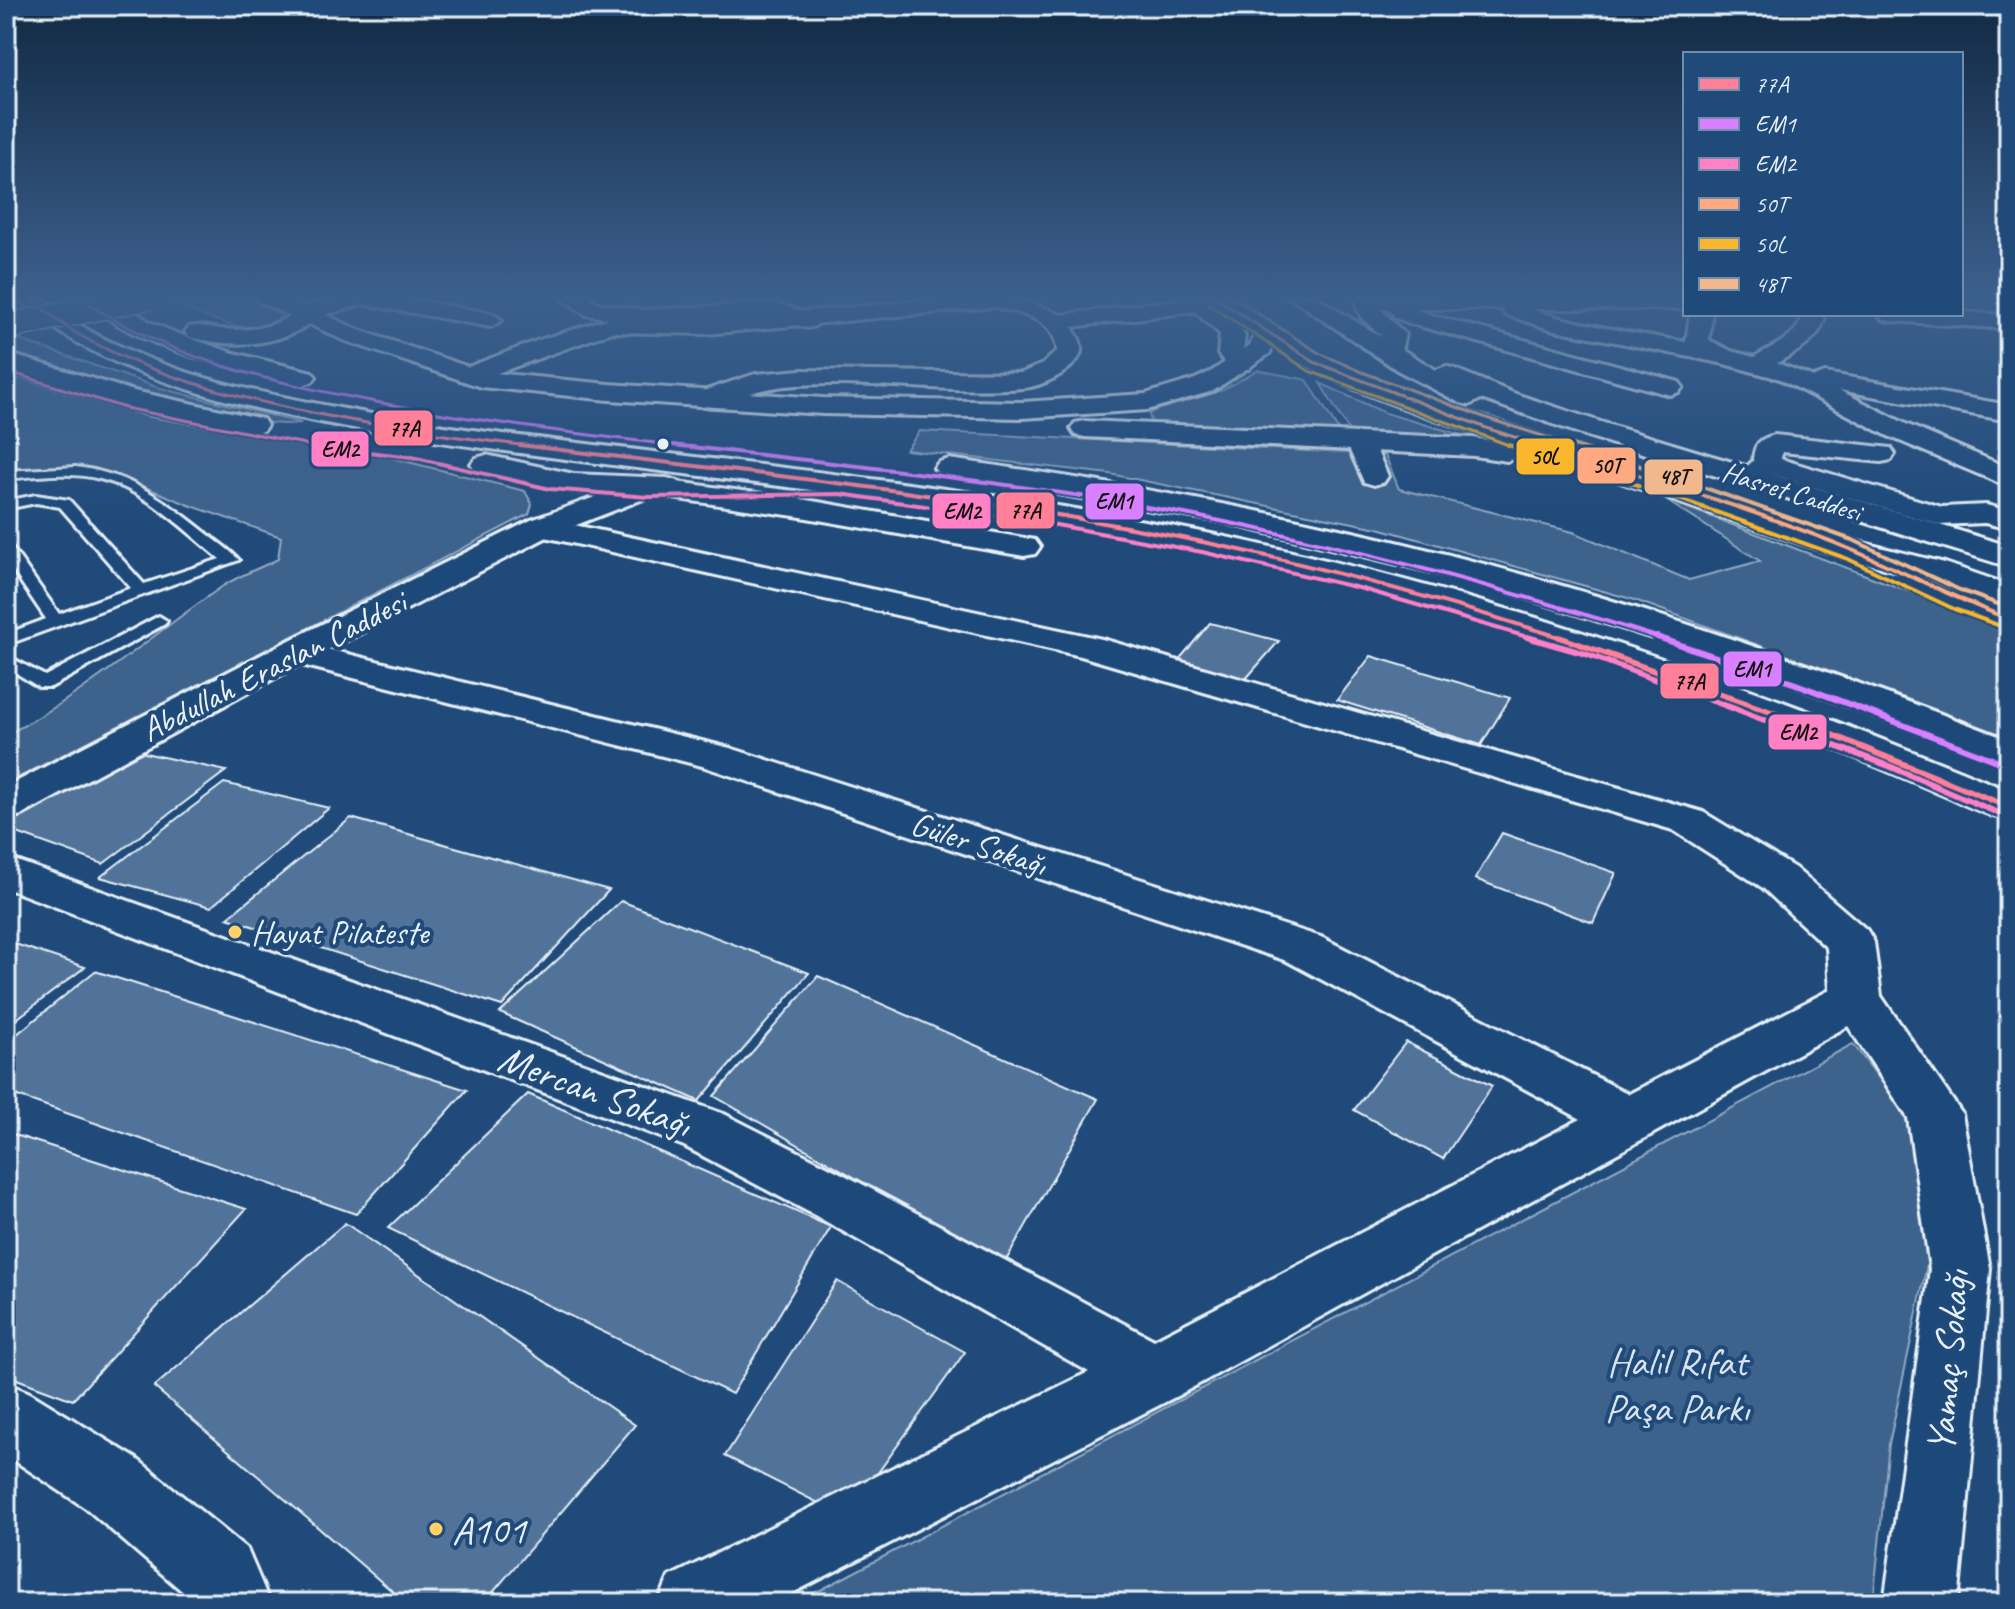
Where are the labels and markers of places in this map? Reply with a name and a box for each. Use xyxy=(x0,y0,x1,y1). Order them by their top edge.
unlabelled marker xyxy=(655,436,671,452)
place label: Hayat Pilateste xyxy=(251,911,430,954)
marker: Hayat Pilateste xyxy=(226,923,244,941)
place label: A101 xyxy=(452,1505,528,1555)
marker: A101 xyxy=(427,1520,445,1538)

